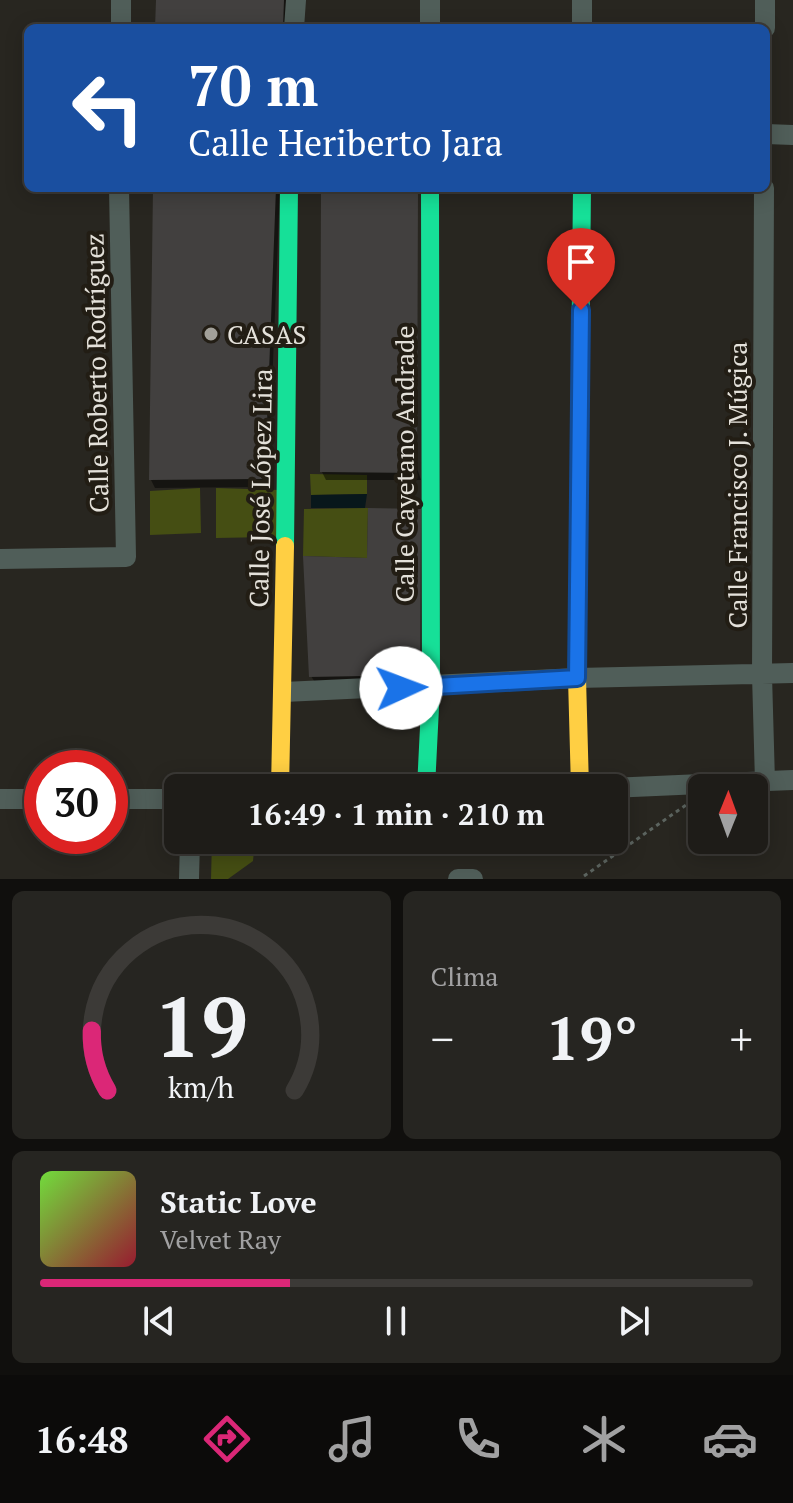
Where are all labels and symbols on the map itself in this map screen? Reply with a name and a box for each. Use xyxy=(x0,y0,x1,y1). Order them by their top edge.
pin xyxy=(547,228,615,310)
street label: Calle Roberto Rodríguez xyxy=(77,233,115,513)
place label: CASAS xyxy=(227,317,307,351)
marker: CASAS xyxy=(202,325,220,343)
street label: Calle Cayetano Andrade xyxy=(387,325,421,603)
street label: Calle Francisco J. Múgica xyxy=(720,342,754,628)
street label: Calle José López Lira xyxy=(241,368,279,608)
position arrow xyxy=(359,646,443,730)
speed limit sign: 30 xyxy=(24,750,128,854)
north arrow xyxy=(688,774,768,854)

